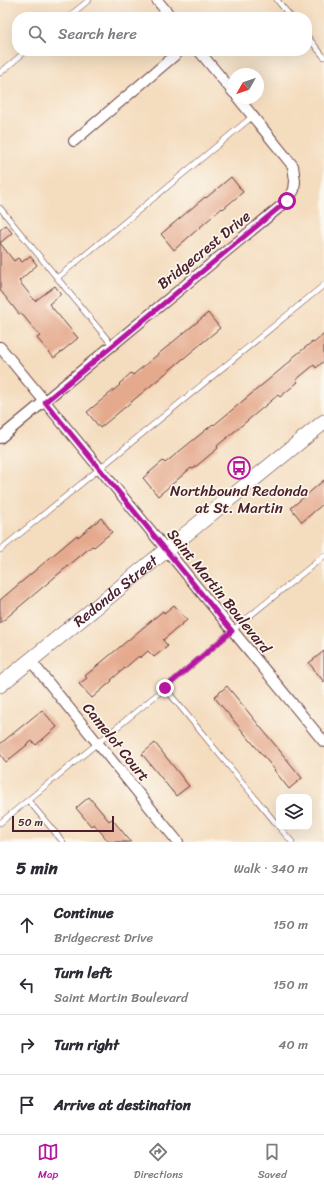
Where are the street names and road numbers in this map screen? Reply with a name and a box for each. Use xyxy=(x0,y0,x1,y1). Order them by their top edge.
street label: Bridgecrest Drive xyxy=(151,204,257,296)
street label: Saint Martin Boulevard xyxy=(160,523,278,660)
street label: Redonda Street xyxy=(67,548,165,634)
street label: Camelot Court xyxy=(76,697,156,788)

